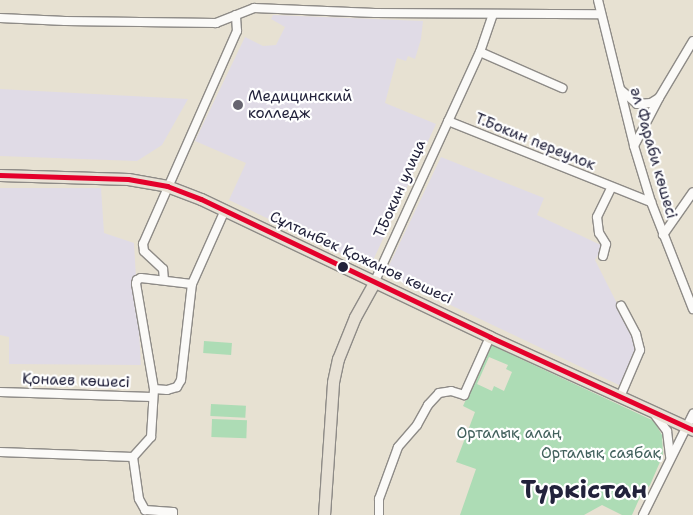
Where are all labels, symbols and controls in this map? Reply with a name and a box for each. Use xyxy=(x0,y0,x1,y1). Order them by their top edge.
street label: әл Фараби көшесі xyxy=(626,85,680,221)
place label: Медицинский колледж xyxy=(248,87,352,122)
marker: Медицинский колледж xyxy=(232,99,244,111)
street label: Т.Бокин переулок xyxy=(472,110,598,174)
street label: Т.Бокин улица xyxy=(370,137,430,241)
street label: Сұлтанбек Қожанов көшесі xyxy=(267,208,455,308)
unlabelled marker xyxy=(338,262,348,272)
street label: Қонаев көшесі xyxy=(22,370,130,392)
park label: Орталық алаң xyxy=(456,425,562,443)
park label: Орталық саябақ xyxy=(541,445,661,463)
district label: Түркістан xyxy=(521,474,647,504)

